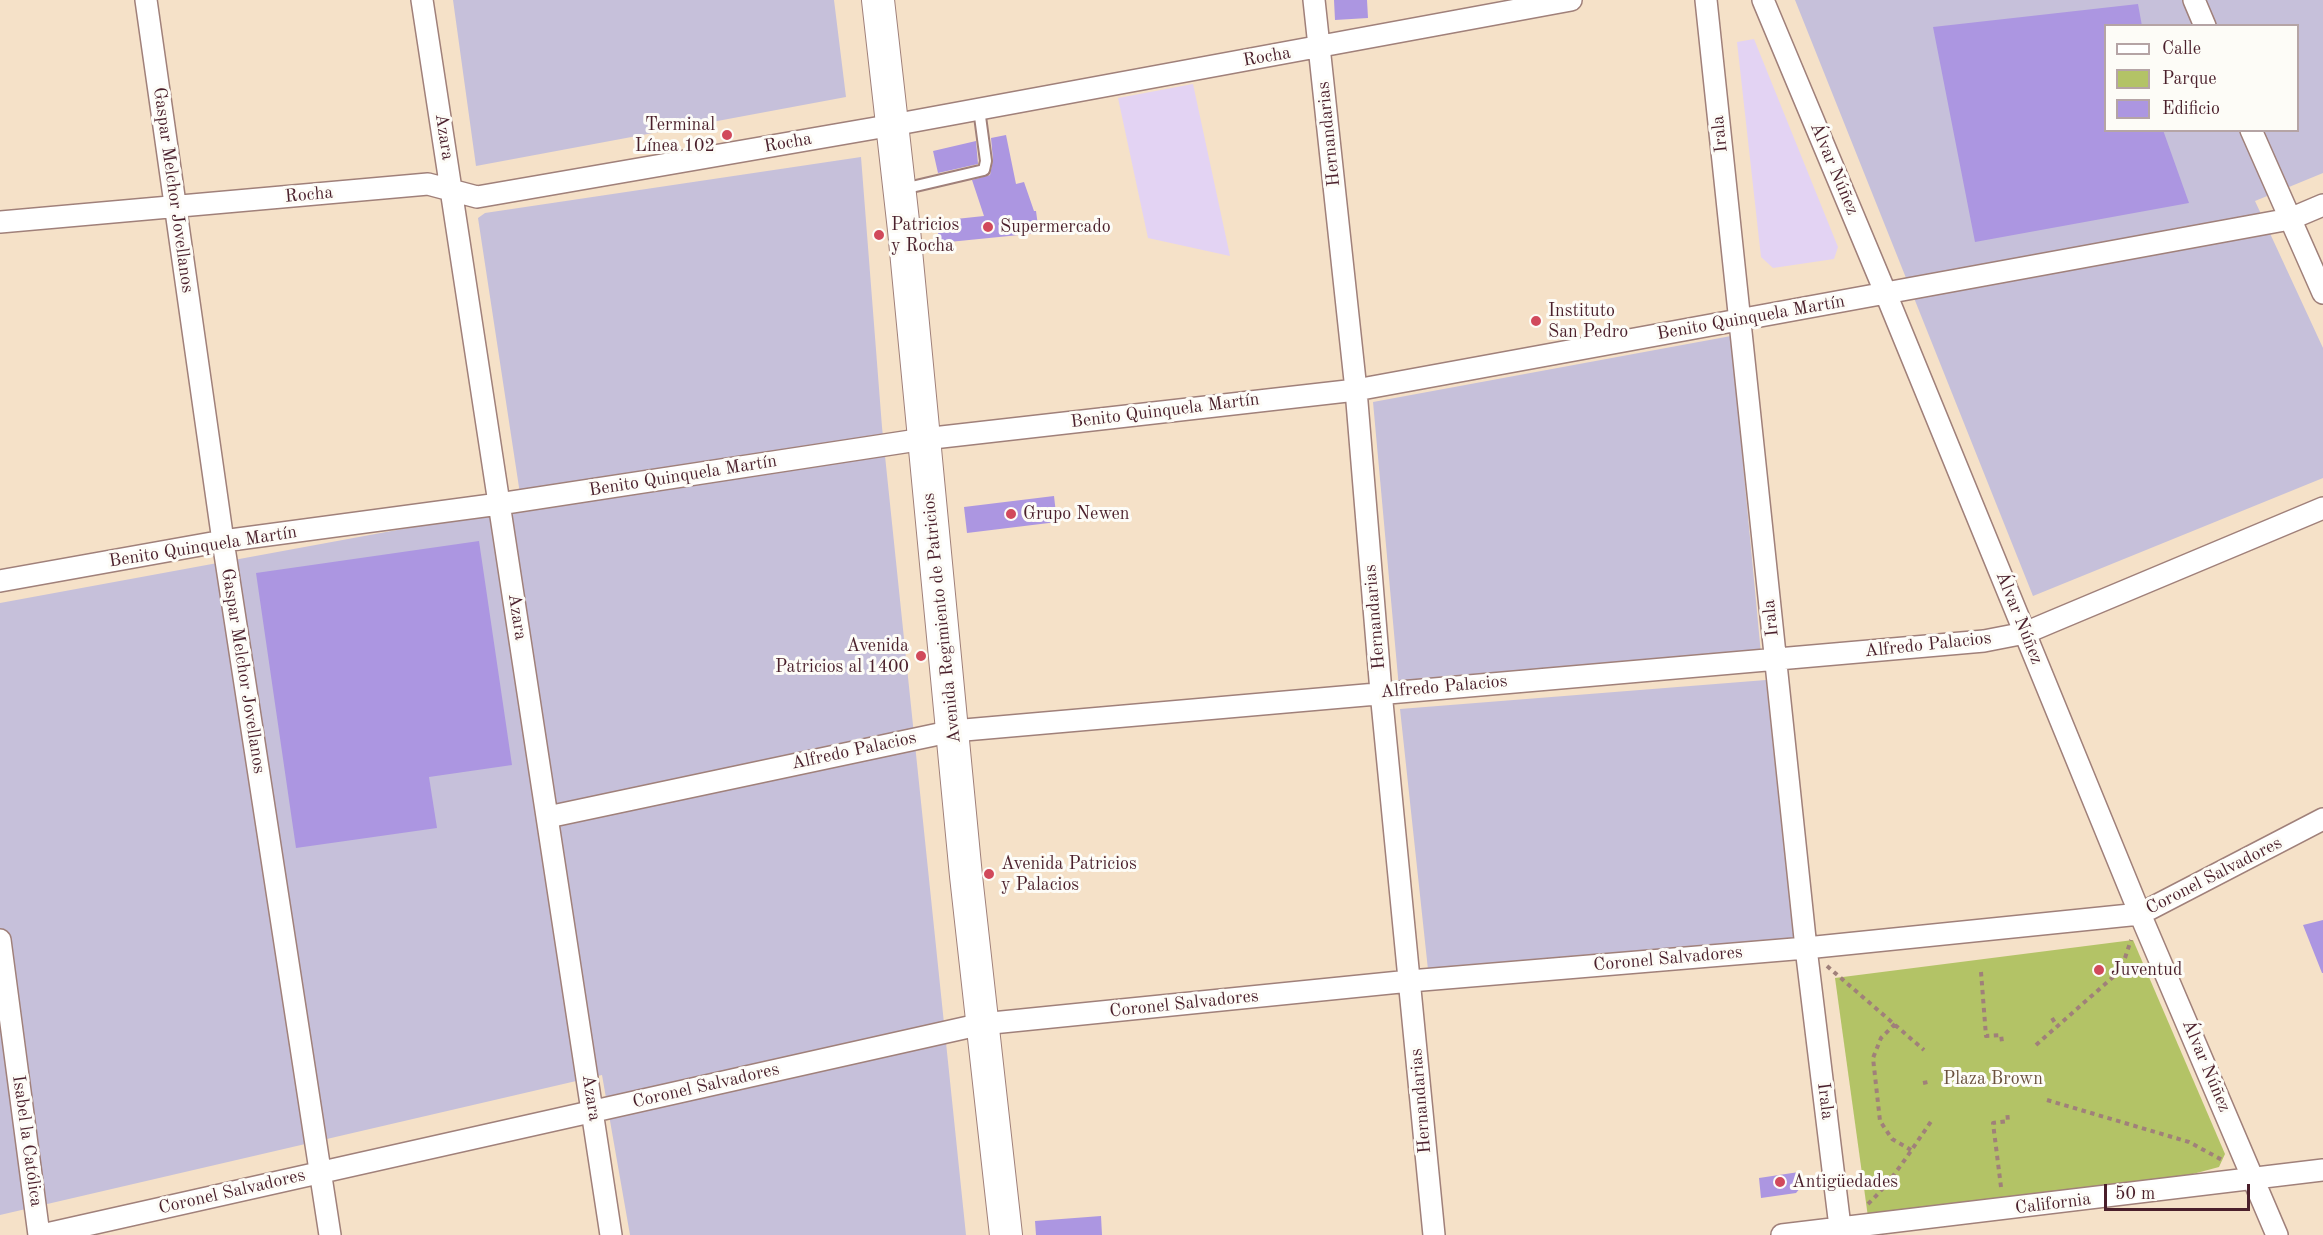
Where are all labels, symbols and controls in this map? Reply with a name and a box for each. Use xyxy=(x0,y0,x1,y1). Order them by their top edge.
legend xyxy=(2104,24,2299,132)
text: Calle xyxy=(2162,40,2201,58)
street label: Rocha xyxy=(1241,42,1293,72)
text: Parque xyxy=(2162,70,2217,88)
street label: Hernandarias xyxy=(1313,80,1345,188)
street label: Gaspar Melchor Jovellanos xyxy=(148,86,198,294)
text: Edificio xyxy=(2162,100,2220,118)
street label: Azara xyxy=(430,112,458,162)
place label: Terminal Línea 102 xyxy=(635,114,715,156)
street label: Irala xyxy=(1707,114,1733,154)
street label: Álvar Núñez xyxy=(1805,120,1863,218)
marker: Terminal Línea 102 xyxy=(720,128,734,142)
street label: Rocha xyxy=(762,128,814,158)
street label: Rocha xyxy=(284,182,334,208)
place label: Patricios y Rocha xyxy=(891,214,959,256)
place label: Supermercado xyxy=(1000,216,1111,238)
marker: Supermercado xyxy=(981,220,995,234)
marker: Patricios y Rocha xyxy=(872,228,886,242)
street label: Benito Quinquela Martín xyxy=(1655,291,1847,345)
place label: Instituto San Pedro xyxy=(1548,300,1628,342)
marker: Instituto San Pedro xyxy=(1529,314,1543,328)
street label: Benito Quinquela Martín xyxy=(1069,389,1261,433)
street label: Benito Quinquela Martín xyxy=(587,450,779,502)
street label: Avenida Regimiento de Patricios xyxy=(918,492,966,744)
place label: Grupo Newen xyxy=(1023,503,1129,525)
marker: Grupo Newen xyxy=(1004,507,1018,521)
street label: Benito Quinquela Martín xyxy=(107,521,299,573)
street label: Hernandarias xyxy=(1360,564,1390,670)
street label: Gaspar Melchor Jovellanos xyxy=(216,567,270,775)
street label: Álvar Núñez xyxy=(1991,568,2047,668)
street label: Azara xyxy=(503,592,531,642)
street label: Irala xyxy=(1758,598,1784,638)
street label: Alfredo Palacios xyxy=(1864,628,1992,662)
place label: Avenida Patricios al 1400 xyxy=(775,635,909,678)
marker: Avenida Patricios al 1400 xyxy=(914,649,928,663)
street label: Alfredo Palacios xyxy=(1380,671,1508,703)
street label: Alfredo Palacios xyxy=(790,727,918,775)
street label: Coronel Salvadores xyxy=(2142,832,2286,920)
place label: Avenida Patricios y Palacios xyxy=(1001,853,1137,896)
marker: Avenida Patricios y Palacios xyxy=(982,867,996,881)
street label: Coronel Salvadores xyxy=(1592,942,1744,976)
place label: Juventud xyxy=(2111,959,2182,981)
marker: Juventud xyxy=(2092,963,2106,977)
street label: Coronel Salvadores xyxy=(1108,985,1260,1023)
street label: Álvar Núñez xyxy=(2177,1017,2235,1115)
street label: Hernandarias xyxy=(1406,1048,1436,1154)
street label: Coronel Salvadores xyxy=(631,1059,781,1113)
park label: Plaza Brown xyxy=(1943,1068,2043,1090)
street label: Azara xyxy=(577,1073,605,1123)
street label: Isabel la Católica xyxy=(7,1074,47,1208)
street label: Irala xyxy=(1812,1081,1838,1121)
street label: Coronel Salvadores xyxy=(157,1165,307,1219)
place label: Antigüedades xyxy=(1792,1171,1898,1193)
scale bar xyxy=(2107,1172,2252,1210)
marker: Antigüedades xyxy=(1773,1175,1787,1189)
text: 50 m xyxy=(2115,1185,2155,1203)
street label: California xyxy=(2014,1189,2092,1219)

